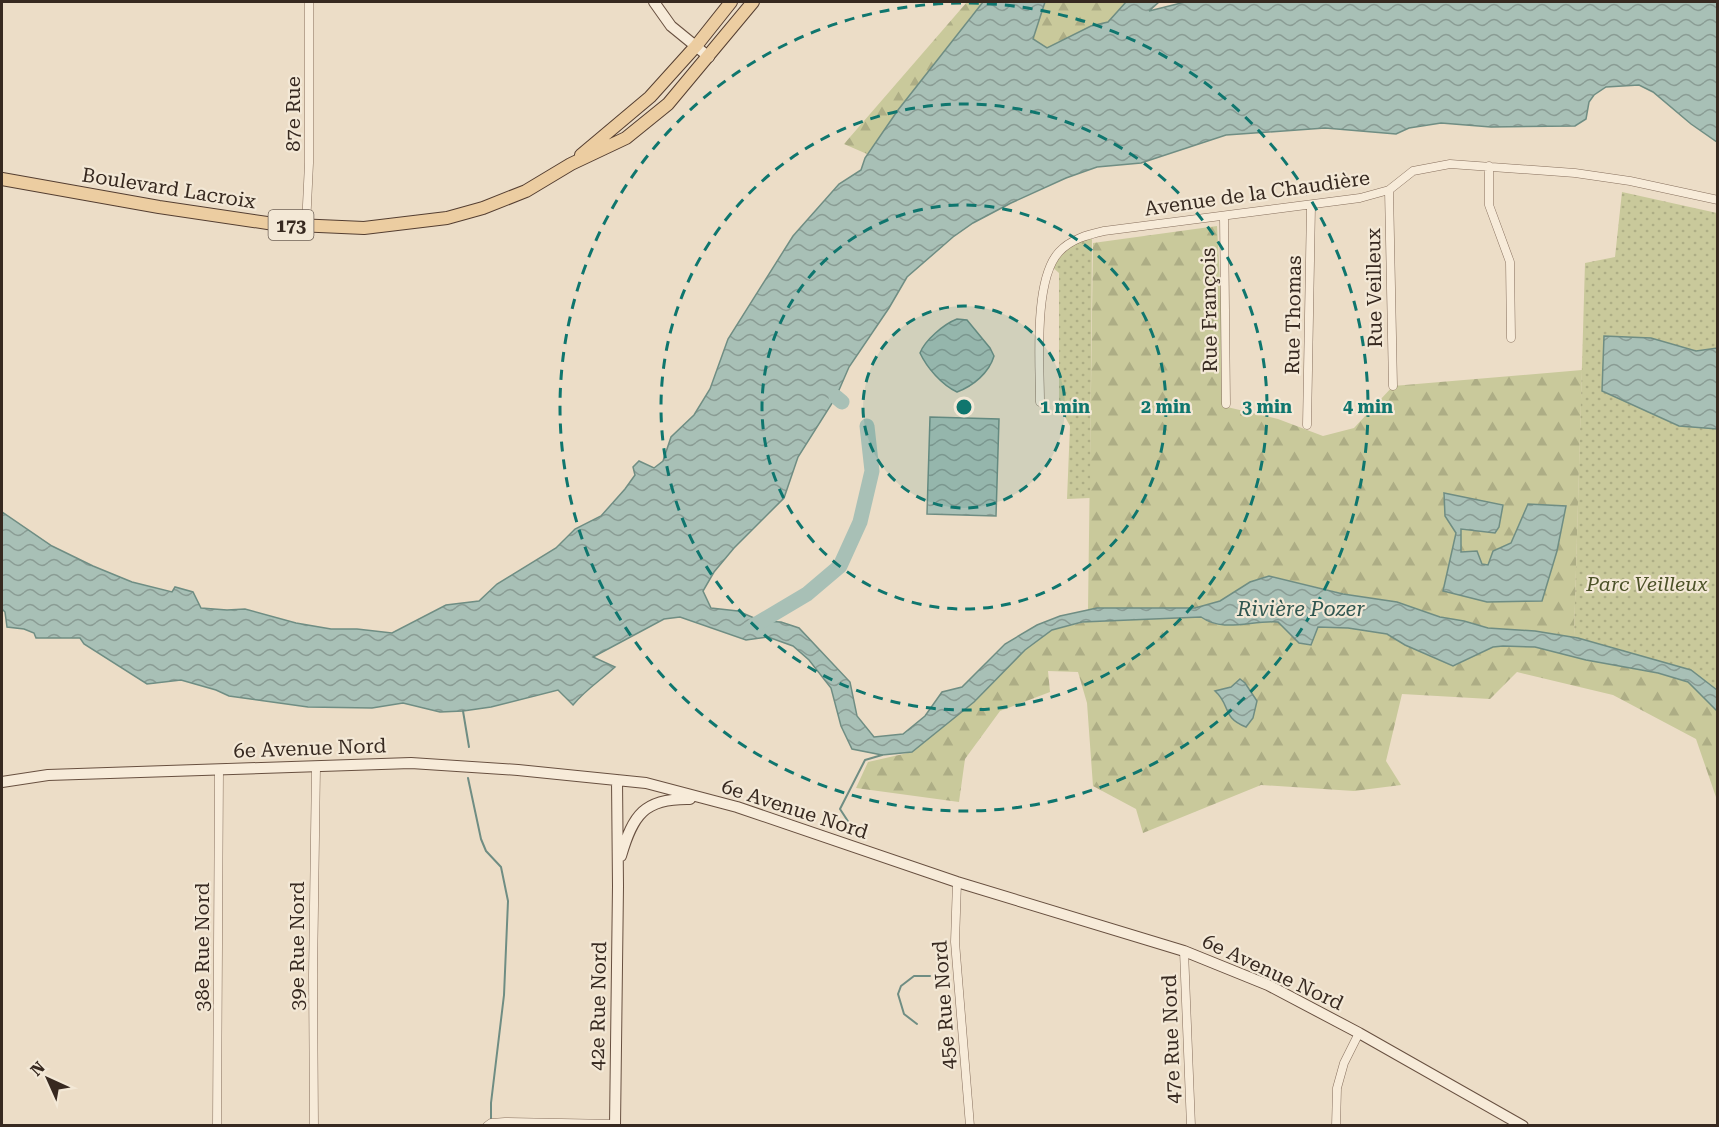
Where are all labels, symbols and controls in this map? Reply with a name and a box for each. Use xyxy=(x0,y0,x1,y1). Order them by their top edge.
street label: 87e Rue xyxy=(281,76,305,152)
street label: Boulevard Lacroix xyxy=(80,162,258,214)
street label: Avenue de la Chaudière xyxy=(1143,165,1371,221)
road number: 173 xyxy=(268,210,314,240)
street label: Rue Veilleux xyxy=(1361,227,1387,348)
street label: Rue François xyxy=(1196,247,1222,373)
street label: Rue Thomas xyxy=(1280,255,1306,375)
text: 1 min xyxy=(1040,396,1090,417)
text: 2 min xyxy=(1141,396,1191,417)
text: 3 min xyxy=(1242,396,1292,417)
text: 4 min xyxy=(1343,396,1393,417)
centre of rings xyxy=(954,397,974,417)
park label: Parc Veilleux xyxy=(1585,572,1708,596)
water label: Rivière Pozer xyxy=(1236,597,1365,621)
street label: 6e Avenue Nord xyxy=(233,733,387,763)
street label: 6e Avenue Nord xyxy=(719,774,872,844)
street label: 39e Rue Nord xyxy=(285,881,309,1011)
street label: 38e Rue Nord xyxy=(190,882,214,1012)
street label: 6e Avenue Nord xyxy=(1199,929,1348,1015)
street label: 45e Rue Nord xyxy=(928,939,960,1070)
street label: 42e Rue Nord xyxy=(585,941,611,1071)
street label: 47e Rue Nord xyxy=(1157,974,1185,1104)
north arrow xyxy=(18,1049,78,1109)
text: N xyxy=(27,1058,49,1080)

